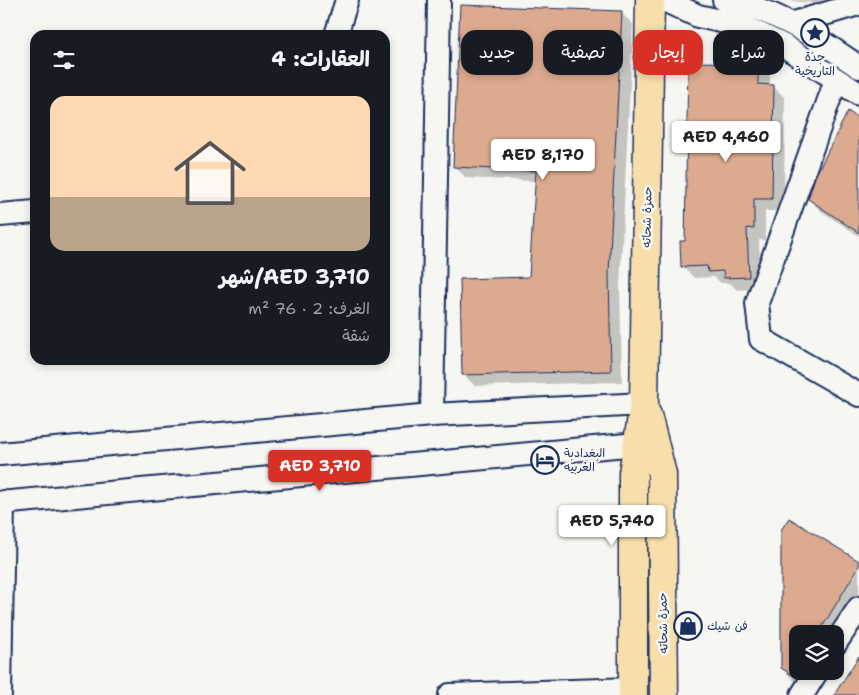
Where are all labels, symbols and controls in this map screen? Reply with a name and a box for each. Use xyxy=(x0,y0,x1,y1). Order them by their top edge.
place icon: جدة التاريخية xyxy=(800,18,830,48)
chip: جديد xyxy=(461,30,533,75)
chip: تصفية xyxy=(543,30,623,75)
chip: إيجار xyxy=(633,30,703,75)
chip: شراء xyxy=(713,30,784,75)
text: العقارات: 4 xyxy=(271,45,370,73)
icon: filters xyxy=(50,46,78,74)
place label: جدة التاريخية xyxy=(795,49,835,79)
pin: AED 4,460 xyxy=(669,120,783,163)
text: AED 4,460 xyxy=(683,126,769,147)
icon: home xyxy=(165,128,255,218)
pin: AED 8,170 xyxy=(486,138,600,181)
text: AED 8,170 xyxy=(502,144,584,165)
street label: حمزة شحاته xyxy=(638,186,656,248)
text: AED 3,710/شهر xyxy=(219,263,370,291)
text: الغرف: 2 · 76 m² xyxy=(248,298,370,319)
text: شقة xyxy=(342,325,370,346)
hotel icon: البغدادبة الغربيه xyxy=(530,445,560,475)
place label: البغدادبة الغربيه xyxy=(564,445,605,475)
pin: AED 3,710 xyxy=(263,450,377,492)
text: AED 3,710 xyxy=(279,455,361,476)
pin: AED 5,740 xyxy=(555,504,669,547)
text: AED 5,740 xyxy=(569,510,655,531)
street label: حمزة شحاته xyxy=(654,592,672,654)
shop icon: فن شيك xyxy=(673,611,703,641)
place label: فن شيك xyxy=(707,618,748,634)
map controls xyxy=(789,625,844,680)
button: layers xyxy=(789,625,844,680)

